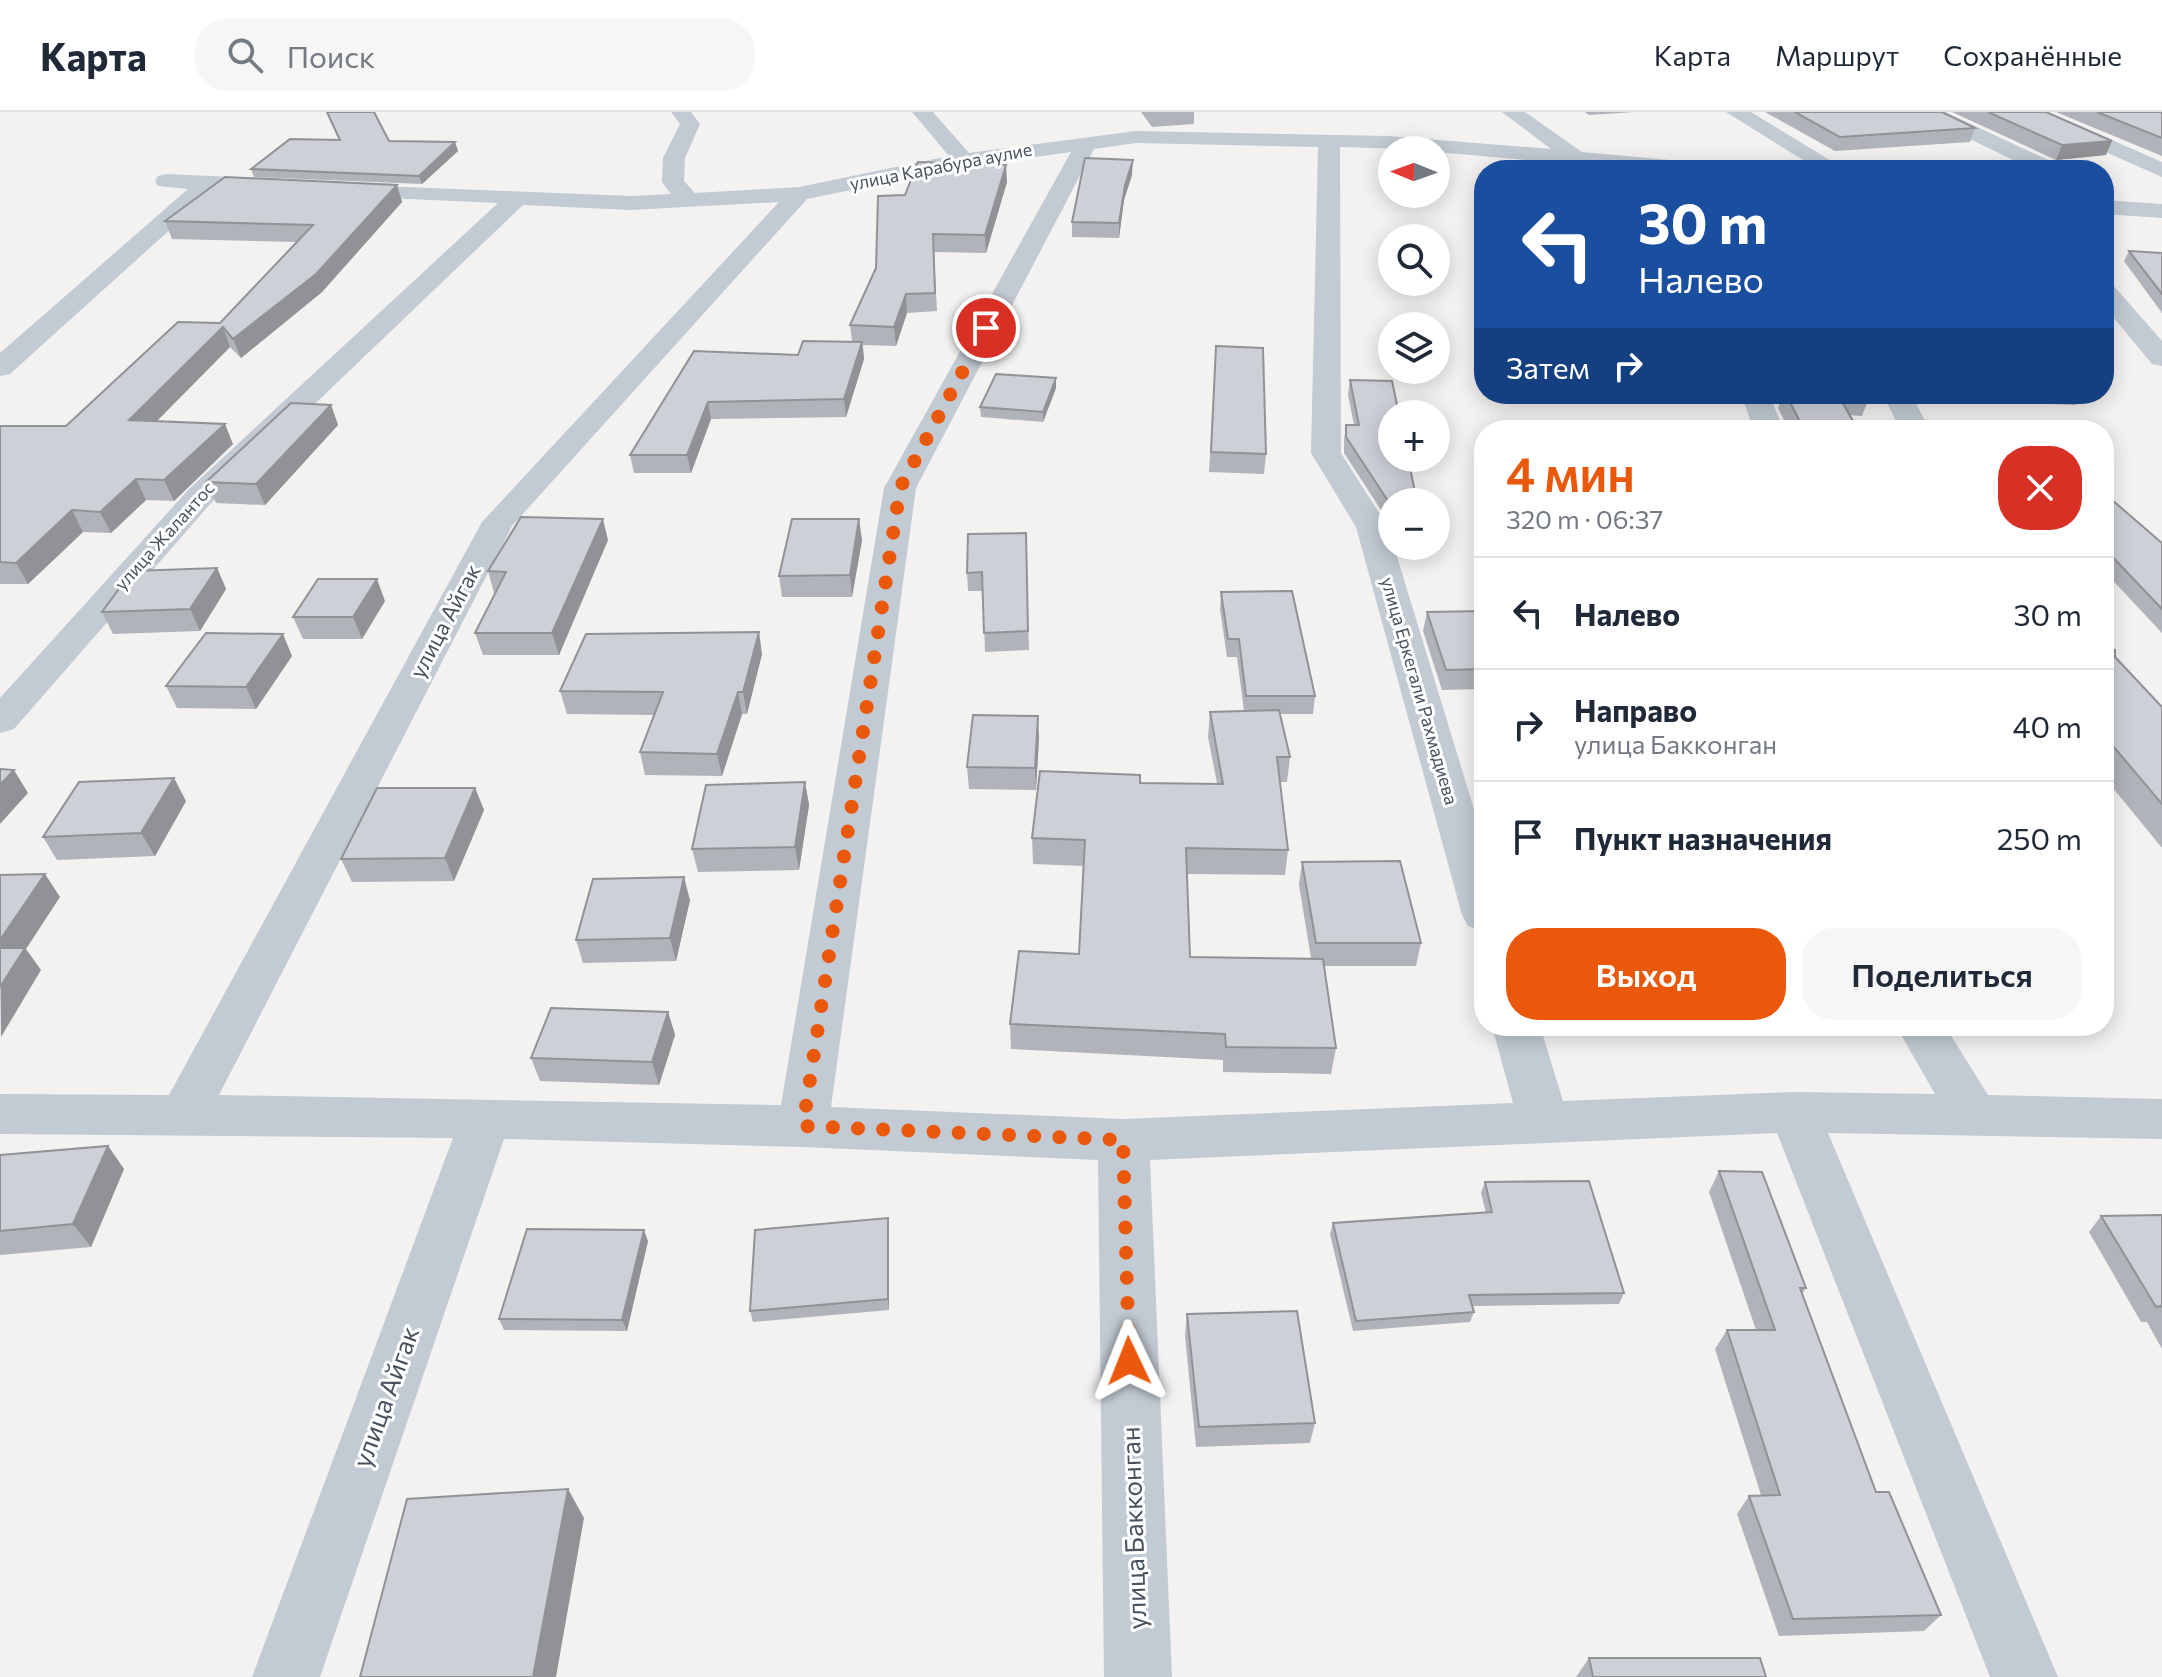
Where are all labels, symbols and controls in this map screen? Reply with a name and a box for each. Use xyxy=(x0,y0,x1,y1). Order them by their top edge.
search box xyxy=(195,19,755,91)
text: Карта xyxy=(40,32,147,79)
icon: search xyxy=(223,33,267,77)
text: Поиск xyxy=(287,37,375,74)
text: Карта xyxy=(1654,38,1731,72)
text: Маршрут xyxy=(1775,38,1899,72)
text: Сохранённые xyxy=(1943,38,2122,72)
north arrow xyxy=(1378,136,1450,208)
map controls xyxy=(1378,136,1450,560)
street label: улица Карабура аулие xyxy=(848,138,1034,194)
text: 30 m xyxy=(1638,187,1767,256)
icon: left xyxy=(1506,192,1610,296)
button: search xyxy=(1378,224,1450,296)
text: Налево xyxy=(1638,256,1764,300)
pin xyxy=(952,294,1020,362)
icon: arrive xyxy=(964,306,1008,350)
button: layers xyxy=(1378,312,1450,384)
icon: right xyxy=(1606,344,1650,388)
text: Затем xyxy=(1506,348,1590,385)
button: + xyxy=(1378,400,1450,472)
text: 4 мин xyxy=(1506,443,1635,502)
button: close xyxy=(1998,446,2082,530)
street label: улица Жалантос xyxy=(110,476,219,594)
button: − xyxy=(1378,488,1450,560)
text: 320 m · 06:37 xyxy=(1506,503,1663,534)
street label: улица Айгак xyxy=(403,559,486,682)
street label: улица Еркегали Рахмадиева xyxy=(1377,574,1463,807)
icon: left xyxy=(1506,591,1550,635)
text: Налево xyxy=(1574,595,1680,632)
text: 30 m xyxy=(2013,595,2082,632)
text: Направо xyxy=(1574,691,1697,728)
icon: right xyxy=(1506,703,1550,747)
text: 40 m xyxy=(2013,707,2082,744)
text: улица Бакконган xyxy=(1574,728,1777,759)
icon: arrive xyxy=(1506,815,1550,859)
text: Пункт назначения xyxy=(1574,819,1832,856)
text: 250 m xyxy=(1997,819,2082,856)
button: Выход xyxy=(1506,928,1786,1020)
button: Поделиться xyxy=(1802,928,2082,1020)
position arrow xyxy=(1087,1319,1171,1403)
street label: улица Айгак xyxy=(345,1322,424,1471)
street label: улица Бакконган xyxy=(1113,1426,1152,1630)

